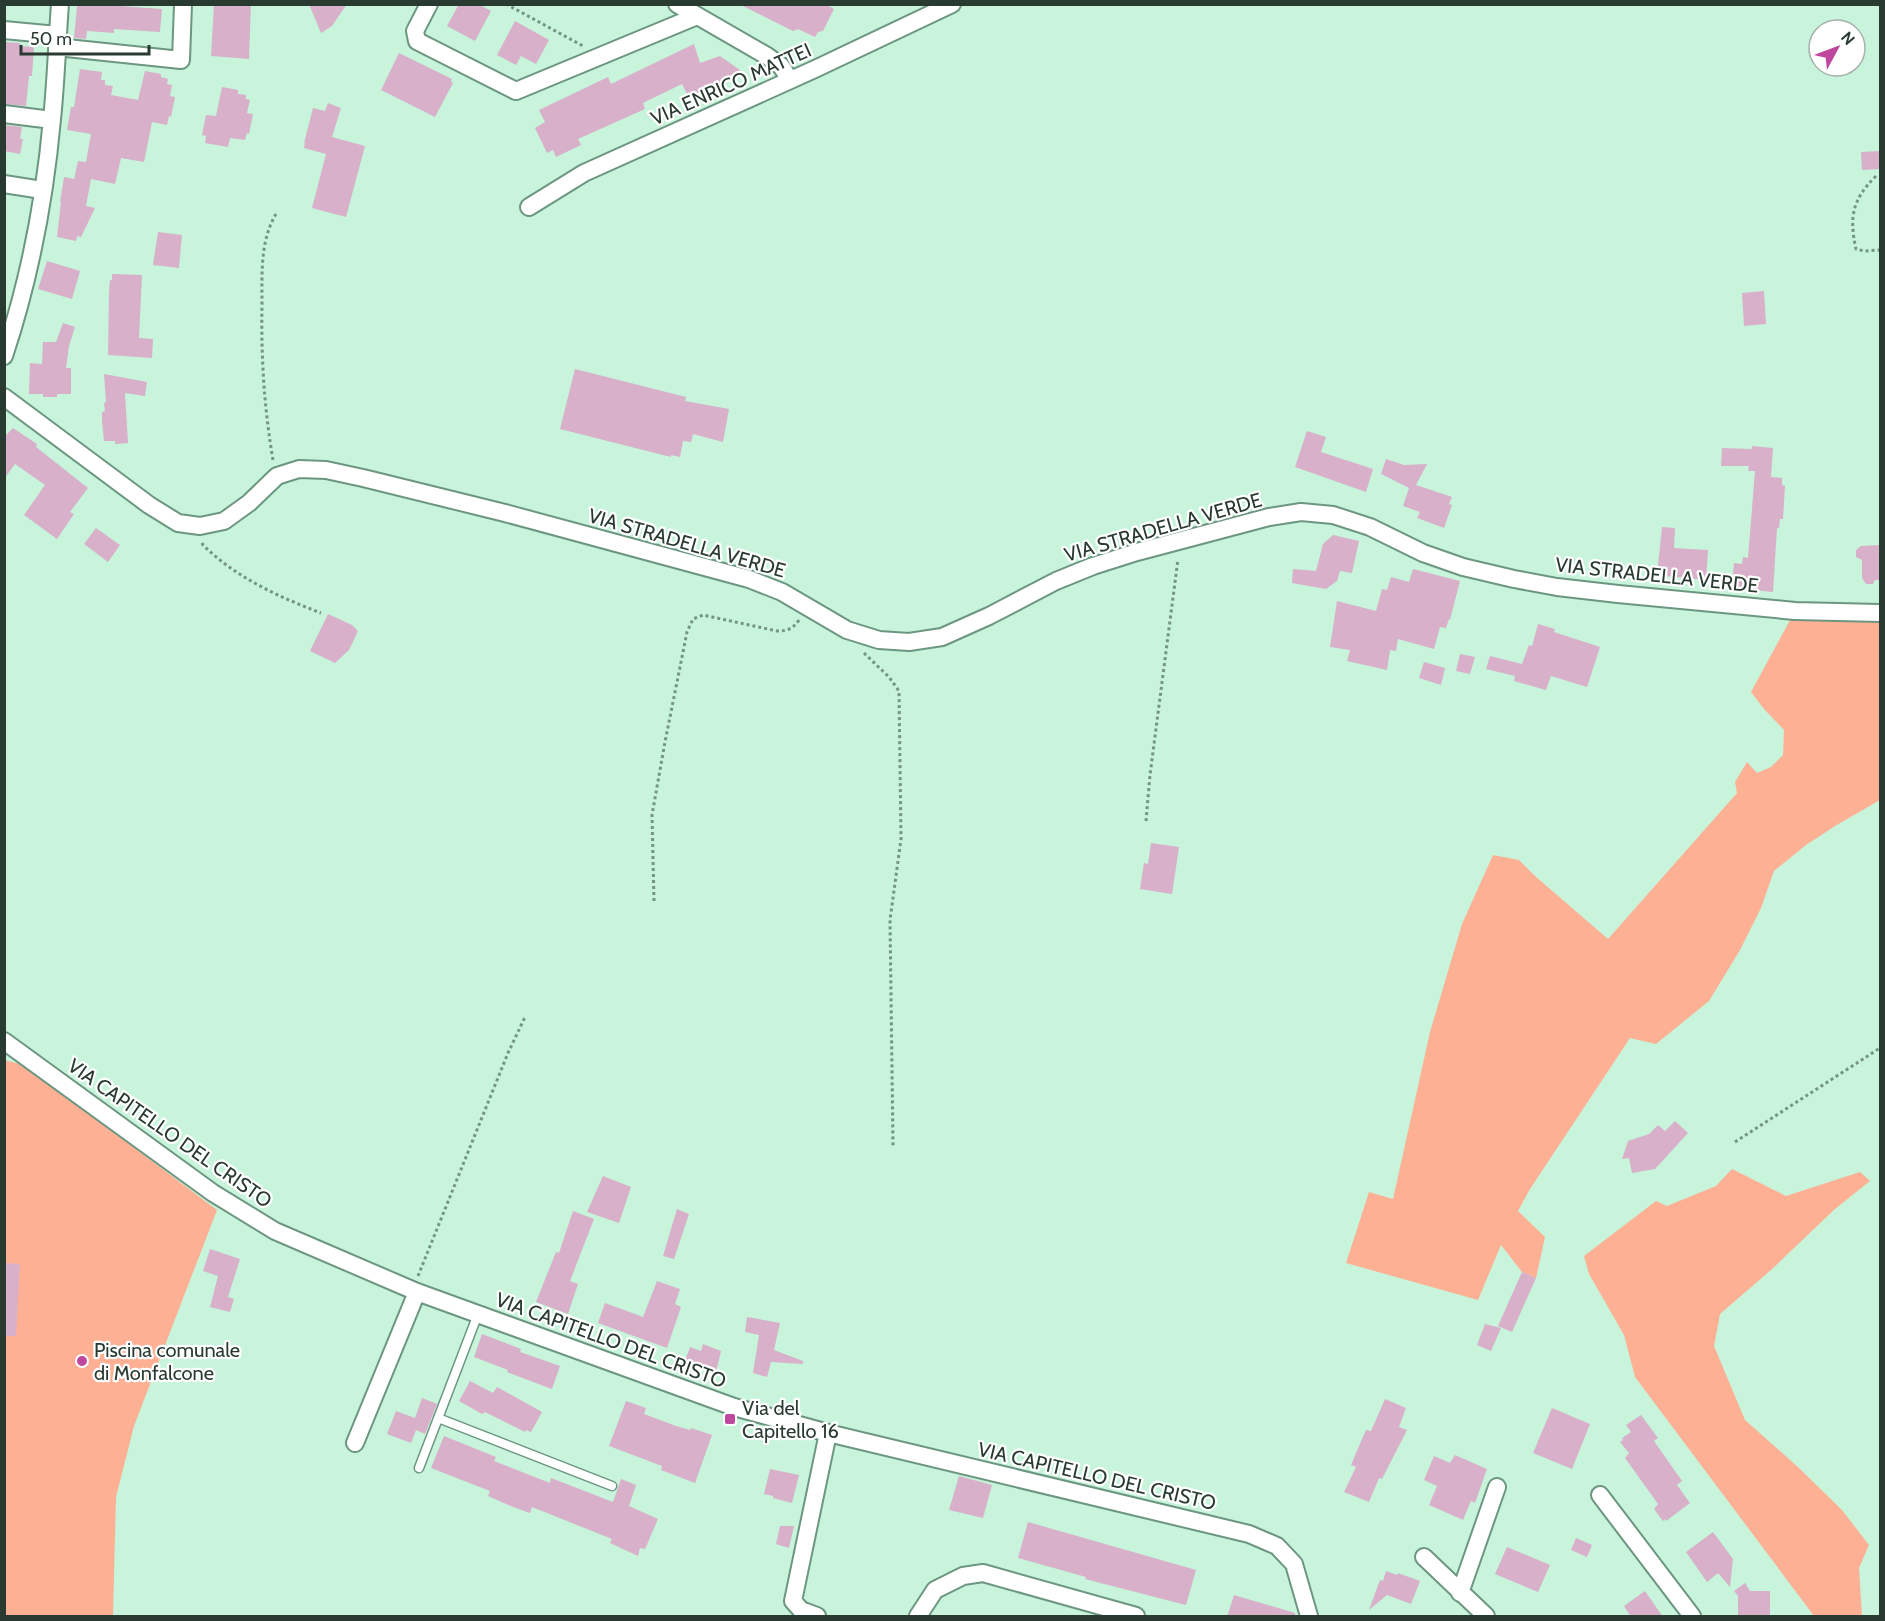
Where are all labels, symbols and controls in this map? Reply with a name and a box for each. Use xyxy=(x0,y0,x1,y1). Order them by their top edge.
scale bar xyxy=(21,18,148,56)
north arrow xyxy=(1807,18,1867,78)
text: 50 m xyxy=(30,28,72,50)
text: N xyxy=(1837,28,1859,49)
street label: VIA ENRICO MATTEI xyxy=(647,38,815,130)
street label: VIA STRADELLA VERDE xyxy=(1062,487,1264,567)
street label: VIA STRADELLA VERDE xyxy=(586,503,788,583)
street label: VIA STRADELLA VERDE xyxy=(1554,552,1760,598)
street label: VIA CAPITELLO DEL CRISTO xyxy=(63,1053,277,1213)
street label: VIA CAPITELLO DEL CRISTO xyxy=(493,1287,729,1393)
place label: Piscina comunale di Monfalcone xyxy=(94,1338,240,1385)
marker: Piscina comunale di Monfalcone xyxy=(75,1354,89,1368)
place label: Via del Capitello 16 xyxy=(742,1396,839,1443)
marker: Via del Capitello 16 xyxy=(723,1412,737,1426)
street label: VIA CAPITELLO DEL CRISTO xyxy=(976,1437,1218,1515)

